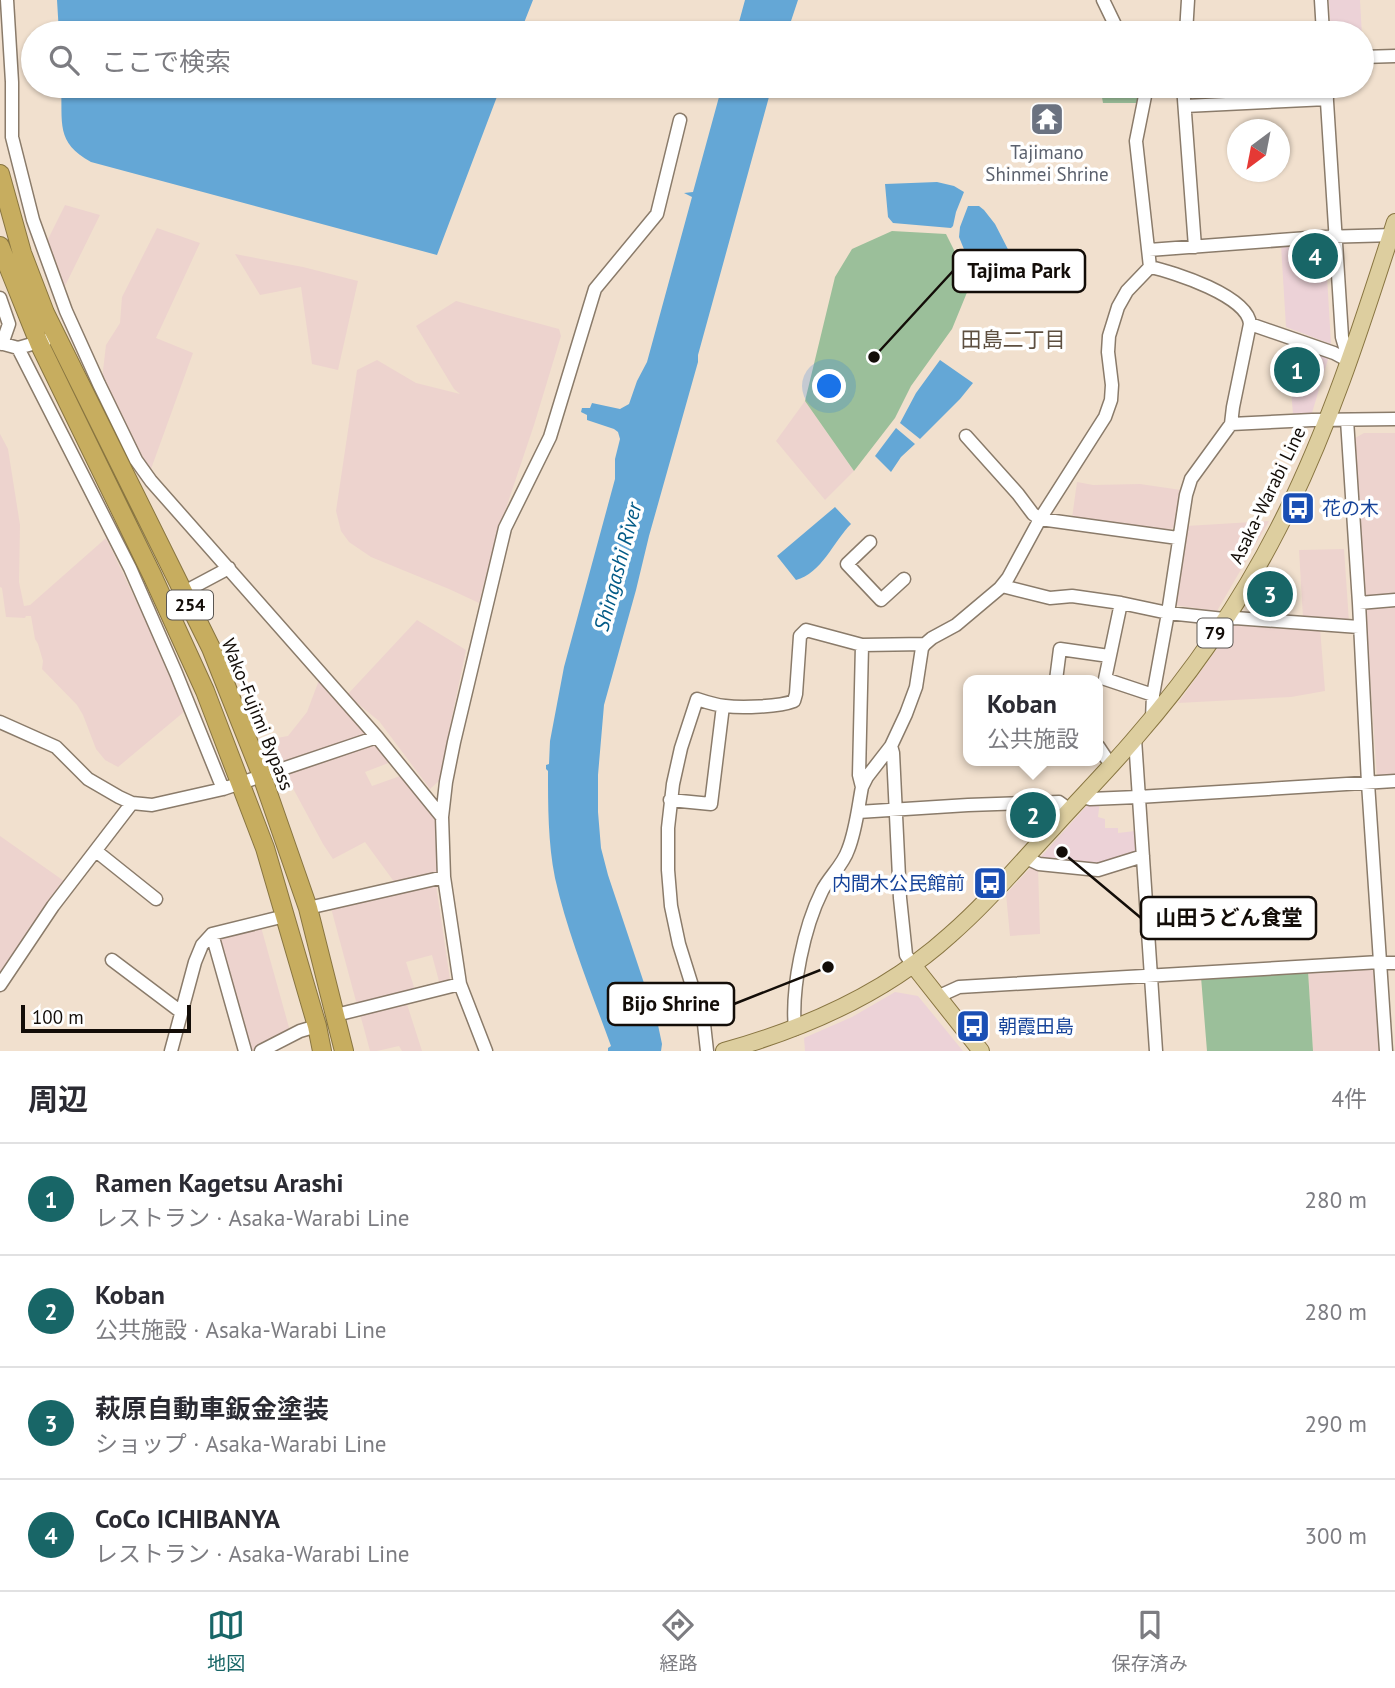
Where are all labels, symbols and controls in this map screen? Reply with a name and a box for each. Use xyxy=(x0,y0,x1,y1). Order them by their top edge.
search box xyxy=(21,21,1374,98)
icon: search xyxy=(45,41,83,79)
text: ここで検索 xyxy=(101,45,231,78)
temple icon: Tajimano Shinmei Shrine xyxy=(1028,100,1066,138)
north arrow xyxy=(1227,119,1290,182)
place label: Tajimano Shinmei Shrine xyxy=(985,140,1109,186)
pin: 4 xyxy=(1292,230,1338,282)
callout: Tajima Park xyxy=(953,250,1085,292)
text: Tajima Park xyxy=(967,257,1071,284)
district label: 田島二丁目 xyxy=(961,326,1066,353)
pin: 1 xyxy=(1274,344,1320,396)
your location xyxy=(812,369,846,403)
street label: Asaka-Warabi Line xyxy=(1223,423,1311,567)
bus stop icon: 花の木 xyxy=(1279,489,1317,527)
place label: 花の木 xyxy=(1322,496,1379,520)
water label: Shingashi River xyxy=(587,498,648,634)
pin: 3 xyxy=(1247,568,1293,620)
road number: 254 xyxy=(167,590,213,620)
road number: 79 xyxy=(1198,618,1232,648)
street label: Wako-Fujimi Bypass xyxy=(217,635,299,793)
popup xyxy=(963,675,1103,766)
text: Koban xyxy=(987,687,1057,720)
text: 公共施設 xyxy=(987,724,1079,753)
pin: 2 xyxy=(1010,789,1056,841)
bus stop icon: 内間木公民館前 xyxy=(971,864,1009,902)
place label: 内間木公民館前 xyxy=(832,871,965,895)
callout: 山田うどん食堂 xyxy=(1141,897,1316,939)
text: 山田うどん食堂 xyxy=(1156,904,1303,931)
callout: Bijo Shrine xyxy=(608,983,734,1025)
text: Bijo Shrine xyxy=(622,990,720,1017)
scale bar xyxy=(21,1002,191,1034)
text: 100 m xyxy=(32,1005,84,1029)
bus stop icon: 朝霞田島 xyxy=(954,1007,992,1045)
place label: 朝霞田島 xyxy=(998,1014,1074,1038)
text: 周辺 xyxy=(28,1079,88,1118)
text: 4件 xyxy=(1331,1084,1367,1113)
text: Ramen Kagetsu Arashi xyxy=(95,1166,344,1199)
text: 1 xyxy=(44,1185,58,1214)
text: 280 m xyxy=(1305,1185,1367,1214)
text: レストラン · Asaka-Warabi Line xyxy=(95,1203,409,1232)
text: Koban xyxy=(95,1278,165,1311)
text: 2 xyxy=(44,1297,58,1326)
text: 280 m xyxy=(1305,1297,1367,1326)
text: 公共施設 · Asaka-Warabi Line xyxy=(95,1315,386,1344)
text: 萩原自動車鈑金塗装 xyxy=(95,1392,329,1425)
text: 3 xyxy=(44,1409,58,1438)
text: 290 m xyxy=(1305,1409,1367,1438)
text: ショップ · Asaka-Warabi Line xyxy=(95,1429,386,1458)
text: CoCo ICHIBANYA xyxy=(95,1502,280,1535)
text: 4 xyxy=(44,1521,58,1550)
text: 300 m xyxy=(1305,1521,1367,1550)
text: レストラン · Asaka-Warabi Line xyxy=(95,1539,409,1568)
tab: 地図 xyxy=(207,1606,245,1675)
tab: 経路 xyxy=(659,1606,698,1675)
tab: 保存済み xyxy=(1112,1606,1188,1675)

